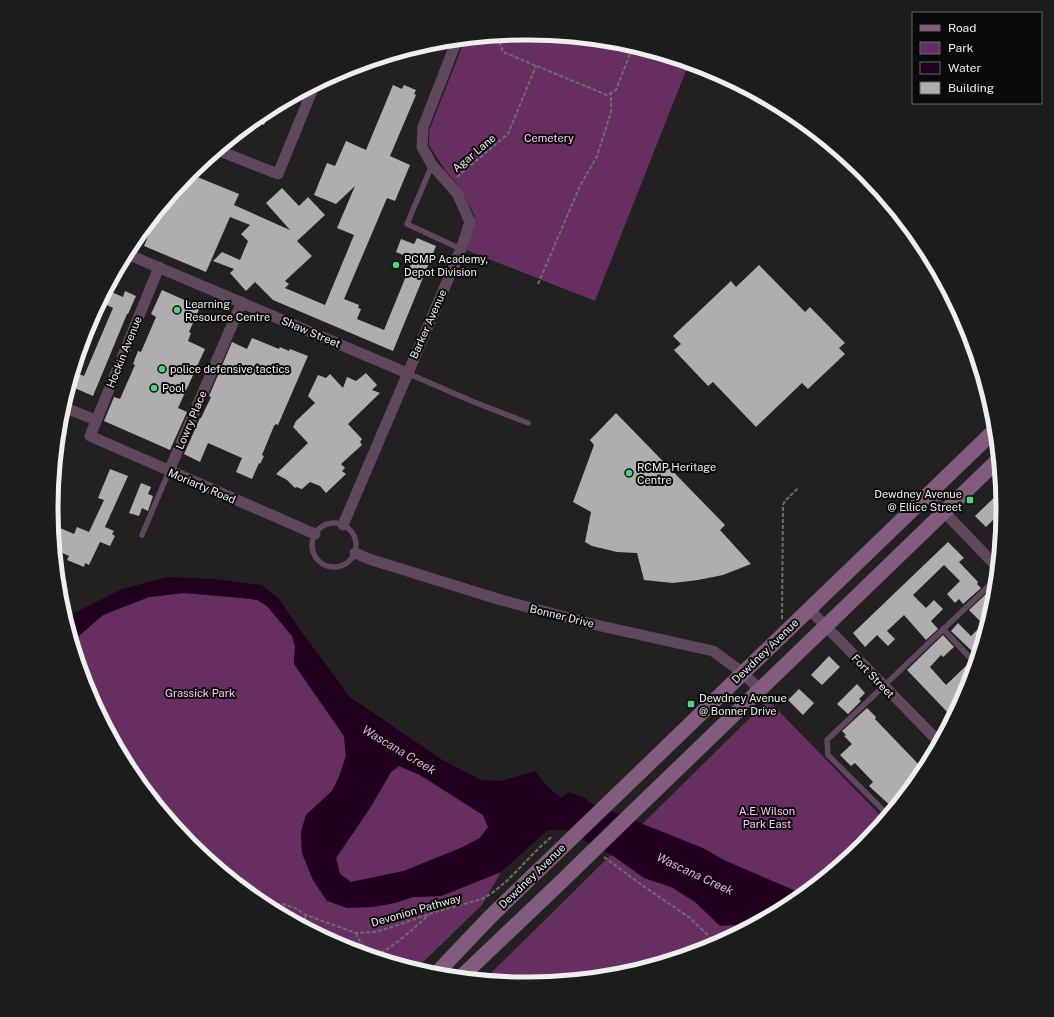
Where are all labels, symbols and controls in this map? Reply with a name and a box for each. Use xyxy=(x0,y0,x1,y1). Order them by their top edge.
legend xyxy=(912,12,1042,104)
text: Road xyxy=(948,21,976,35)
text: Park xyxy=(948,41,974,55)
text: Water xyxy=(948,61,982,75)
text: Building xyxy=(948,81,994,95)
street label: Agar Lane xyxy=(450,132,498,174)
park label: Cemetery xyxy=(524,132,574,144)
place label: RCMP Academy, Depot Division xyxy=(404,253,488,278)
marker: RCMP Academy, Depot Division xyxy=(391,260,401,270)
street label: Barker Avenue xyxy=(407,287,449,361)
place label: Learning Resource Centre xyxy=(185,298,270,323)
marker: Learning Resource Centre xyxy=(172,305,182,315)
street label: Hockin Avenue xyxy=(104,314,144,390)
street label: Shaw Street xyxy=(280,314,342,350)
place label: police defensive tactics xyxy=(170,363,290,375)
marker: police defensive tactics xyxy=(157,364,167,374)
place label: Pool xyxy=(162,382,185,394)
marker: Pool xyxy=(149,383,159,393)
street label: Lowry Place xyxy=(173,389,209,451)
place label: RCMP Heritage Centre xyxy=(637,461,716,486)
street label: Moriarty Road xyxy=(167,466,237,506)
marker: RCMP Heritage Centre xyxy=(624,468,634,478)
place label: Dewdney Avenue @ Ellice Street xyxy=(874,488,962,513)
marker: Dewdney Avenue @ Ellice Street xyxy=(965,495,975,505)
street label: Bonner Drive xyxy=(529,602,595,630)
street label: Dewdney Avenue xyxy=(729,616,801,686)
street label: Fort Street xyxy=(849,652,897,700)
park label: Grassick Park xyxy=(165,687,235,699)
place label: Dewdney Avenue @ Bonner Drive xyxy=(699,692,787,717)
marker: Dewdney Avenue @ Bonner Drive xyxy=(686,699,696,709)
water label: Wascana Creek xyxy=(360,723,439,778)
park label: A.E. Wilson Park East xyxy=(739,805,795,830)
street label: Dewdney Avenue xyxy=(496,841,568,911)
water label: Wascana Creek xyxy=(654,850,736,898)
street label: Devonion Pathway xyxy=(370,891,463,929)

